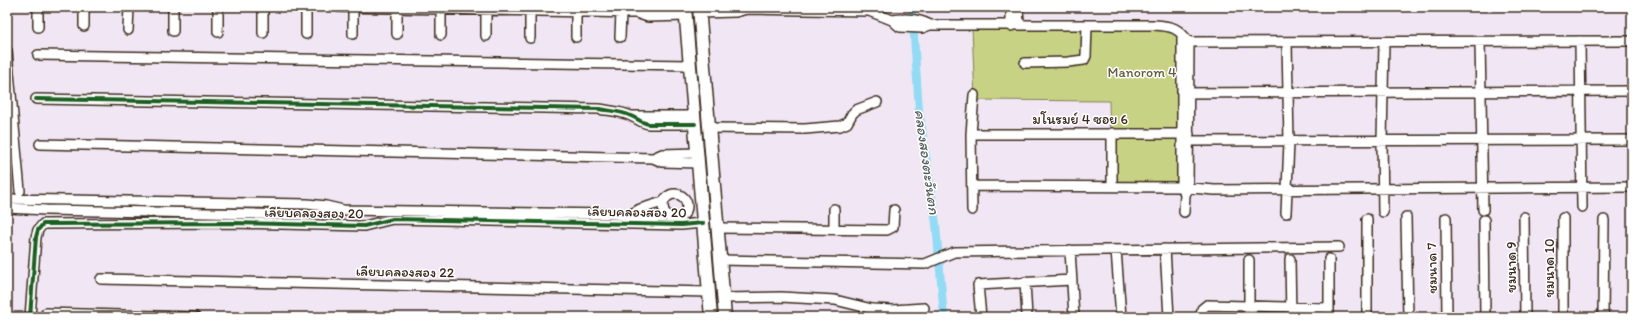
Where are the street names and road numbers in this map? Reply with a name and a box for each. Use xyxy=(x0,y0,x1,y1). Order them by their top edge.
street label: มโนรมย์ 4 ซอย 6 xyxy=(1032,111,1128,128)
street label: เลียบคลองสอง 20 xyxy=(587,203,687,221)
street label: เลียบคลองสอง 20 xyxy=(264,204,364,222)
street label: ชมนาด 10 xyxy=(1541,238,1558,298)
street label: ชมนาด 9 xyxy=(1503,241,1520,293)
street label: ชมนาด 7 xyxy=(1423,242,1441,294)
street label: เลียบคลองสอง 22 xyxy=(356,263,455,281)

